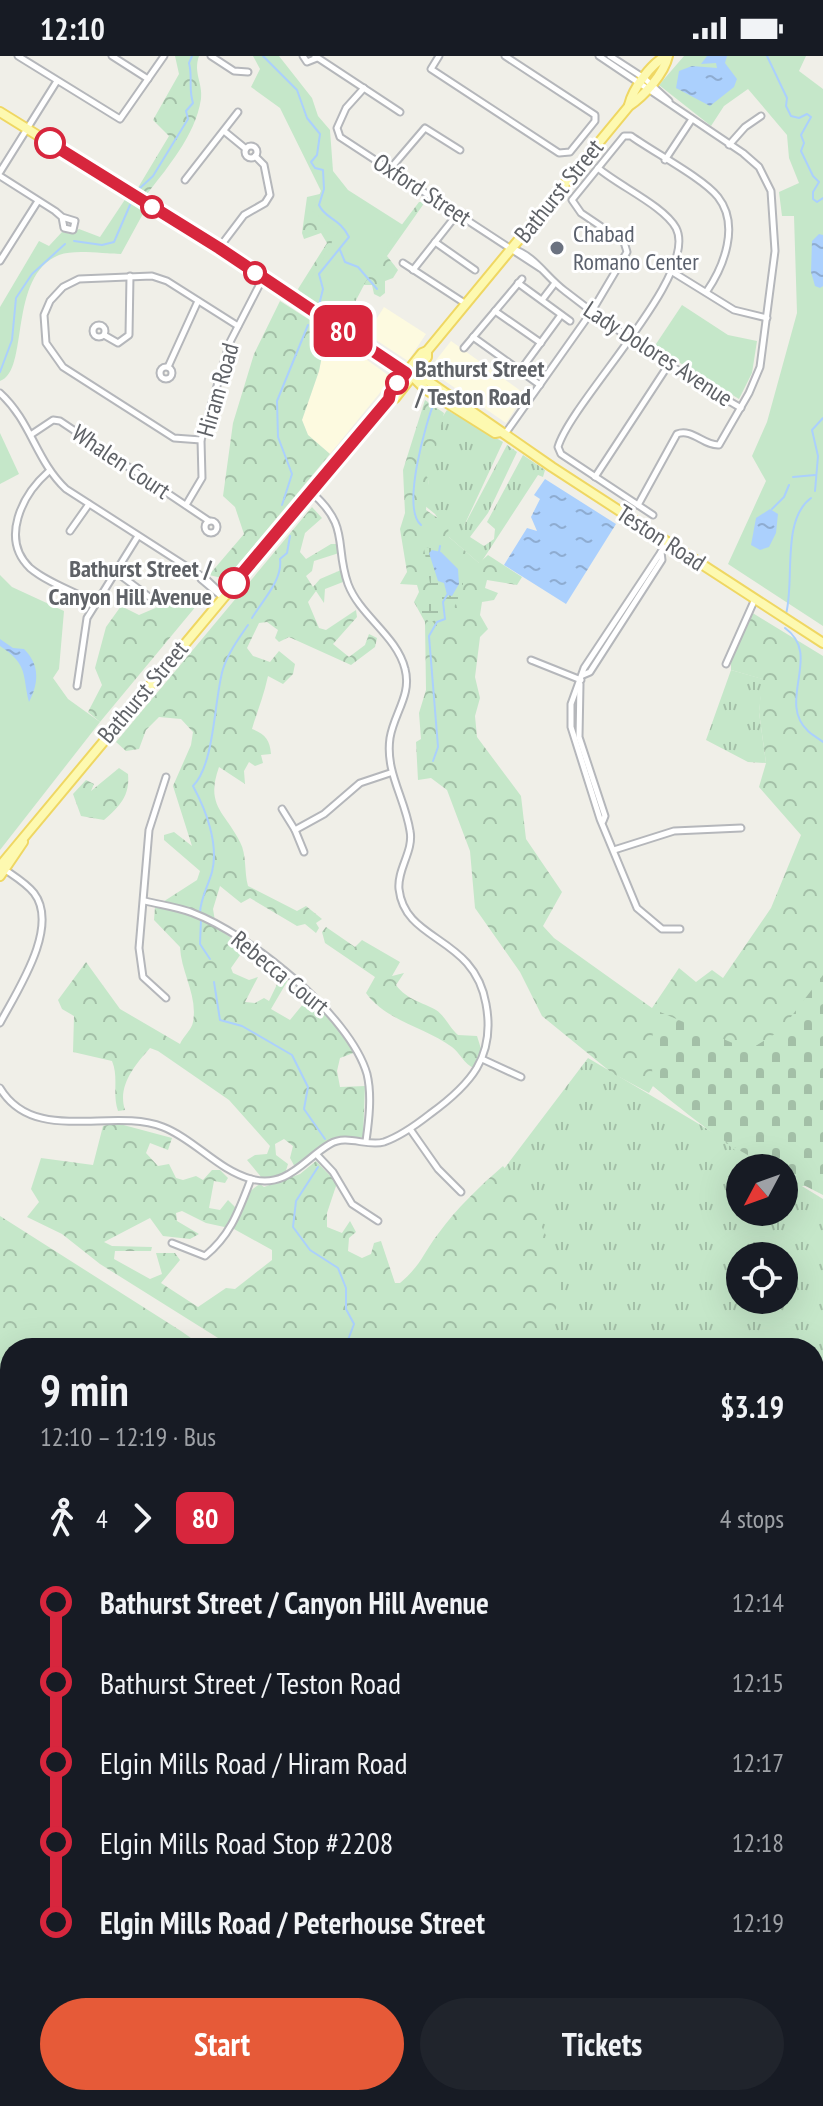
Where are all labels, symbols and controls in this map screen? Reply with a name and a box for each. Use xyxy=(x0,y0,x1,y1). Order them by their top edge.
text: 12:10 xyxy=(40,9,105,48)
unlabelled marker xyxy=(35,128,65,158)
street label: Bathurst Street xyxy=(507,132,610,249)
street label: Oxford Street xyxy=(367,146,477,233)
unlabelled marker xyxy=(141,196,163,218)
place label: Chabad Romano Center xyxy=(573,218,699,277)
marker: Chabad Romano Center xyxy=(548,239,566,257)
unlabelled marker xyxy=(244,262,266,284)
street label: Lady Dolores Avenue xyxy=(578,294,739,413)
line badge: 80 xyxy=(307,305,379,357)
text: 80 xyxy=(330,312,356,349)
street label: Hiram Road xyxy=(189,339,246,440)
place label: Bathurst Street / Teston Road xyxy=(414,353,545,412)
marker: Bathurst Street / Teston Road xyxy=(386,372,408,394)
street label: Whalen Court xyxy=(66,417,177,506)
street label: Teston Road xyxy=(611,497,711,578)
place label: Bathurst Street / Canyon Hill Avenue xyxy=(48,553,213,612)
marker: Bathurst Street / Canyon Hill Avenue xyxy=(219,568,249,598)
street label: Bathurst Street xyxy=(91,634,195,749)
street label: Rebecca Court xyxy=(225,924,336,1022)
north arrow xyxy=(726,1154,798,1226)
map controls xyxy=(726,1154,798,1314)
button: locate xyxy=(726,1242,798,1314)
text: 9 min xyxy=(40,1361,129,1418)
text: $3.19 xyxy=(720,1387,784,1426)
text: 12:10 – 12:19 · Bus xyxy=(40,1420,216,1453)
icon: walk xyxy=(40,1496,84,1540)
icon: forward xyxy=(120,1496,164,1540)
text: 80 xyxy=(192,1499,218,1536)
text: 4 xyxy=(96,1502,108,1535)
text: 4 stops xyxy=(720,1502,784,1535)
text: Bathurst Street / Canyon Hill Avenue xyxy=(100,1583,489,1622)
text: 12:14 xyxy=(732,1586,784,1619)
text: Bathurst Street / Teston Road xyxy=(100,1663,401,1702)
text: 12:15 xyxy=(732,1666,784,1699)
text: Elgin Mills Road / Hiram Road xyxy=(100,1743,408,1782)
text: 12:17 xyxy=(732,1746,784,1779)
text: Elgin Mills Road Stop #2208 xyxy=(100,1823,393,1862)
text: 12:18 xyxy=(732,1826,784,1859)
text: Elgin Mills Road / Peterhouse Street xyxy=(100,1903,485,1942)
text: 12:19 xyxy=(732,1906,784,1939)
button: Start xyxy=(40,1998,404,2090)
button: Tickets xyxy=(420,1998,784,2090)

